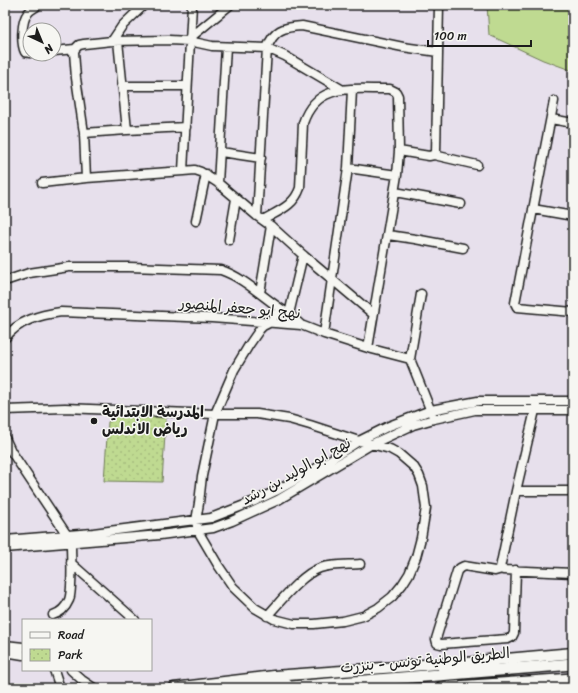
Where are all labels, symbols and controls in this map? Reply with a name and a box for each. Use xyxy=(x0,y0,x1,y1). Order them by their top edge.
north arrow xyxy=(22,22,62,62)
scale bar xyxy=(428,22,531,48)
text: 100 m xyxy=(434,25,467,47)
text: N xyxy=(39,39,59,59)
street label: نهج ابو جعفر المنصور xyxy=(177,290,302,326)
place label: المدرسة الابتدائية رياض الاندلس xyxy=(102,399,204,442)
marker: المدرسة الابتدائية رياض الاندلس xyxy=(89,416,99,426)
street label: نهج ابو الوليد بن رشد xyxy=(236,430,356,512)
legend xyxy=(22,619,152,671)
text: Road xyxy=(58,624,85,646)
street label: الطريق الوطنية تونس - بنزرت xyxy=(339,640,511,680)
text: Park xyxy=(58,644,83,666)

